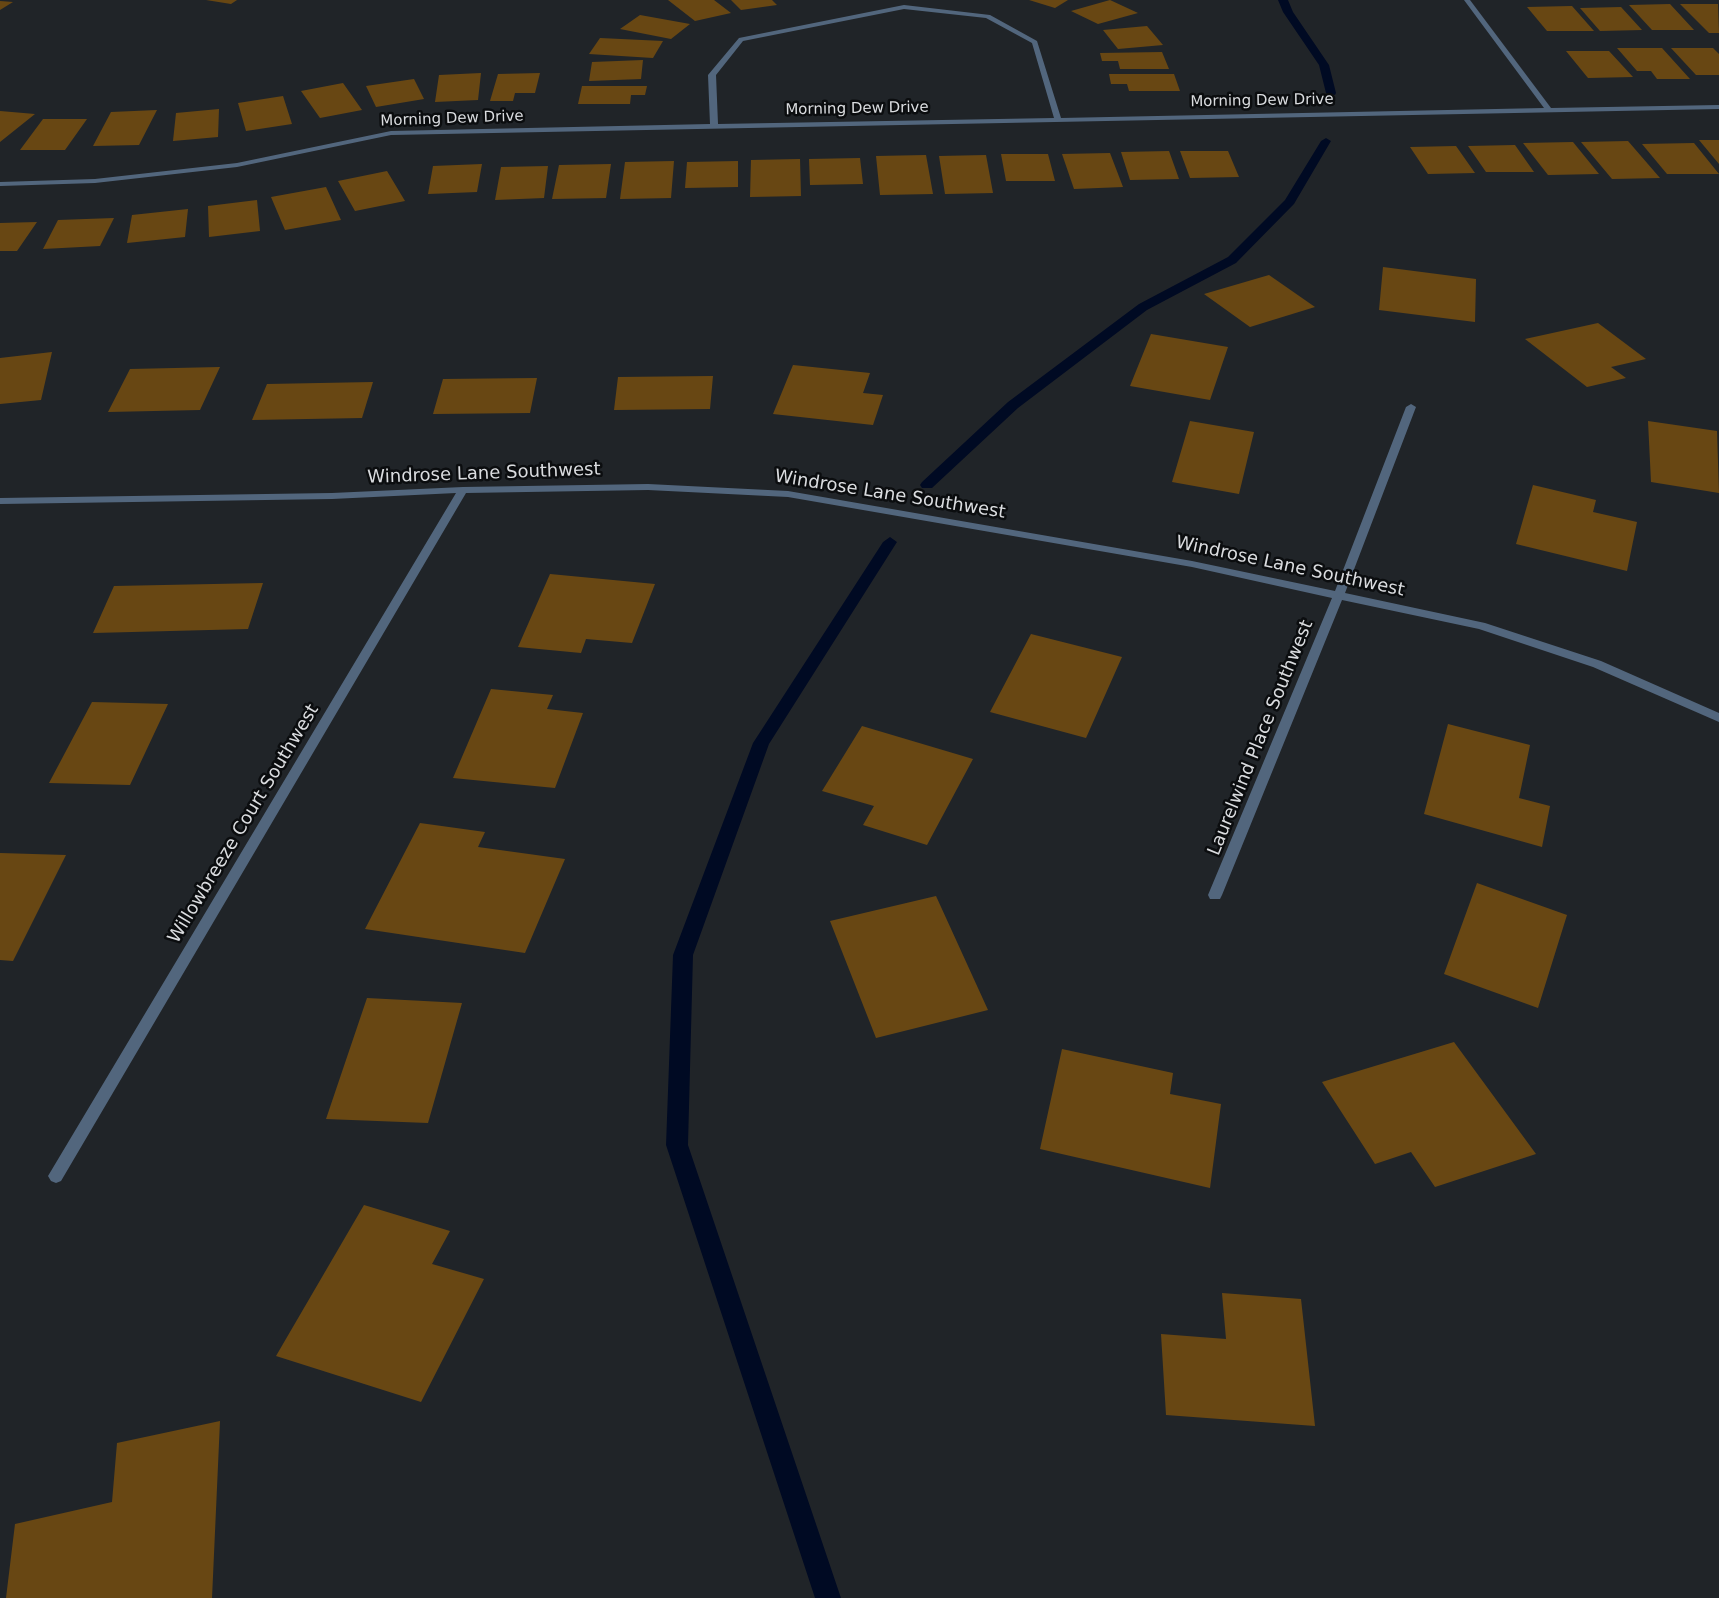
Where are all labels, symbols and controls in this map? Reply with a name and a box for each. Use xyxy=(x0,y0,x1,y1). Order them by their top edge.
street label: Morning Dew Drive xyxy=(1190,91,1334,111)
street label: Morning Dew Drive xyxy=(785,99,929,119)
street label: Morning Dew Drive xyxy=(380,108,524,130)
street label: Windrose Lane Southwest xyxy=(367,459,601,489)
street label: Windrose Lane Southwest xyxy=(773,466,1007,524)
street label: Windrose Lane Southwest xyxy=(1174,532,1406,602)
street label: Laurelwind Place Southwest xyxy=(1204,617,1318,859)
street label: Willowbreeze Court Southwest xyxy=(164,701,324,947)

